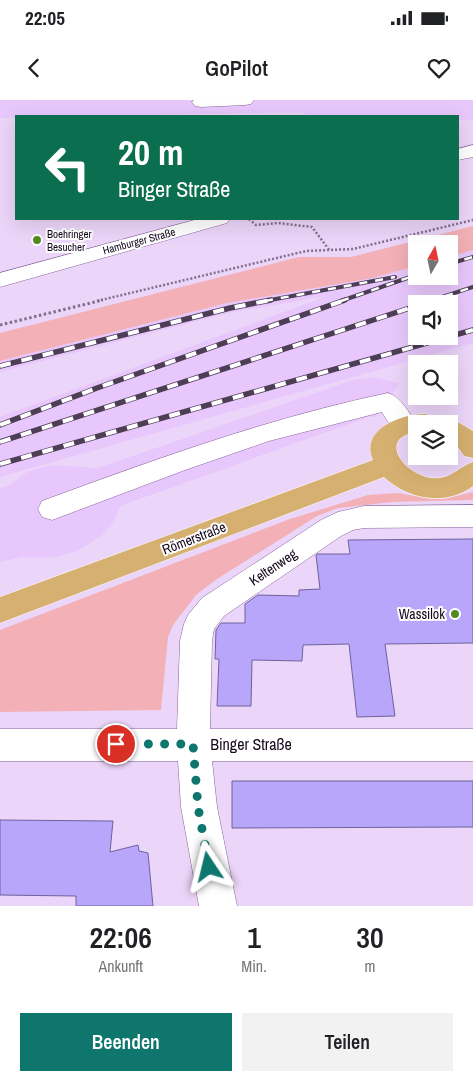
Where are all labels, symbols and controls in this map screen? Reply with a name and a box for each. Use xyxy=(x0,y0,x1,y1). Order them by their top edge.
text: 22:05 xyxy=(25,5,65,31)
text: GoPilot xyxy=(205,53,268,83)
icon: back xyxy=(20,54,48,82)
icon: heart xyxy=(425,54,453,82)
text: 20 m xyxy=(118,129,183,176)
icon: left xyxy=(35,135,100,200)
text: Binger Straße xyxy=(118,174,230,204)
street label: Hamburger Straße xyxy=(101,225,177,257)
place label: Boehringer Besucher xyxy=(47,227,92,254)
marker: Boehringer Besucher xyxy=(31,234,43,246)
north arrow xyxy=(408,235,458,285)
map controls xyxy=(408,235,458,465)
button: sound xyxy=(408,295,458,345)
button: search xyxy=(408,355,458,405)
button: layers xyxy=(408,415,458,465)
street label: Römerstraße xyxy=(160,518,228,558)
street label: Keltenweg xyxy=(246,544,301,589)
place label: Wassilok xyxy=(399,605,445,623)
marker: Wassilok xyxy=(449,608,461,620)
pin xyxy=(95,723,137,765)
icon: arrive xyxy=(102,730,130,758)
street label: Binger Straße xyxy=(210,733,292,755)
position arrow xyxy=(182,840,234,892)
text: 22:06 xyxy=(89,917,152,957)
text: 1 xyxy=(247,917,261,957)
text: 30 xyxy=(356,917,384,957)
text: Ankunft xyxy=(98,955,143,977)
text: Min. xyxy=(241,955,267,977)
text: m xyxy=(364,955,375,977)
button: Beenden xyxy=(20,1013,232,1071)
button: Teilen xyxy=(242,1013,453,1071)

